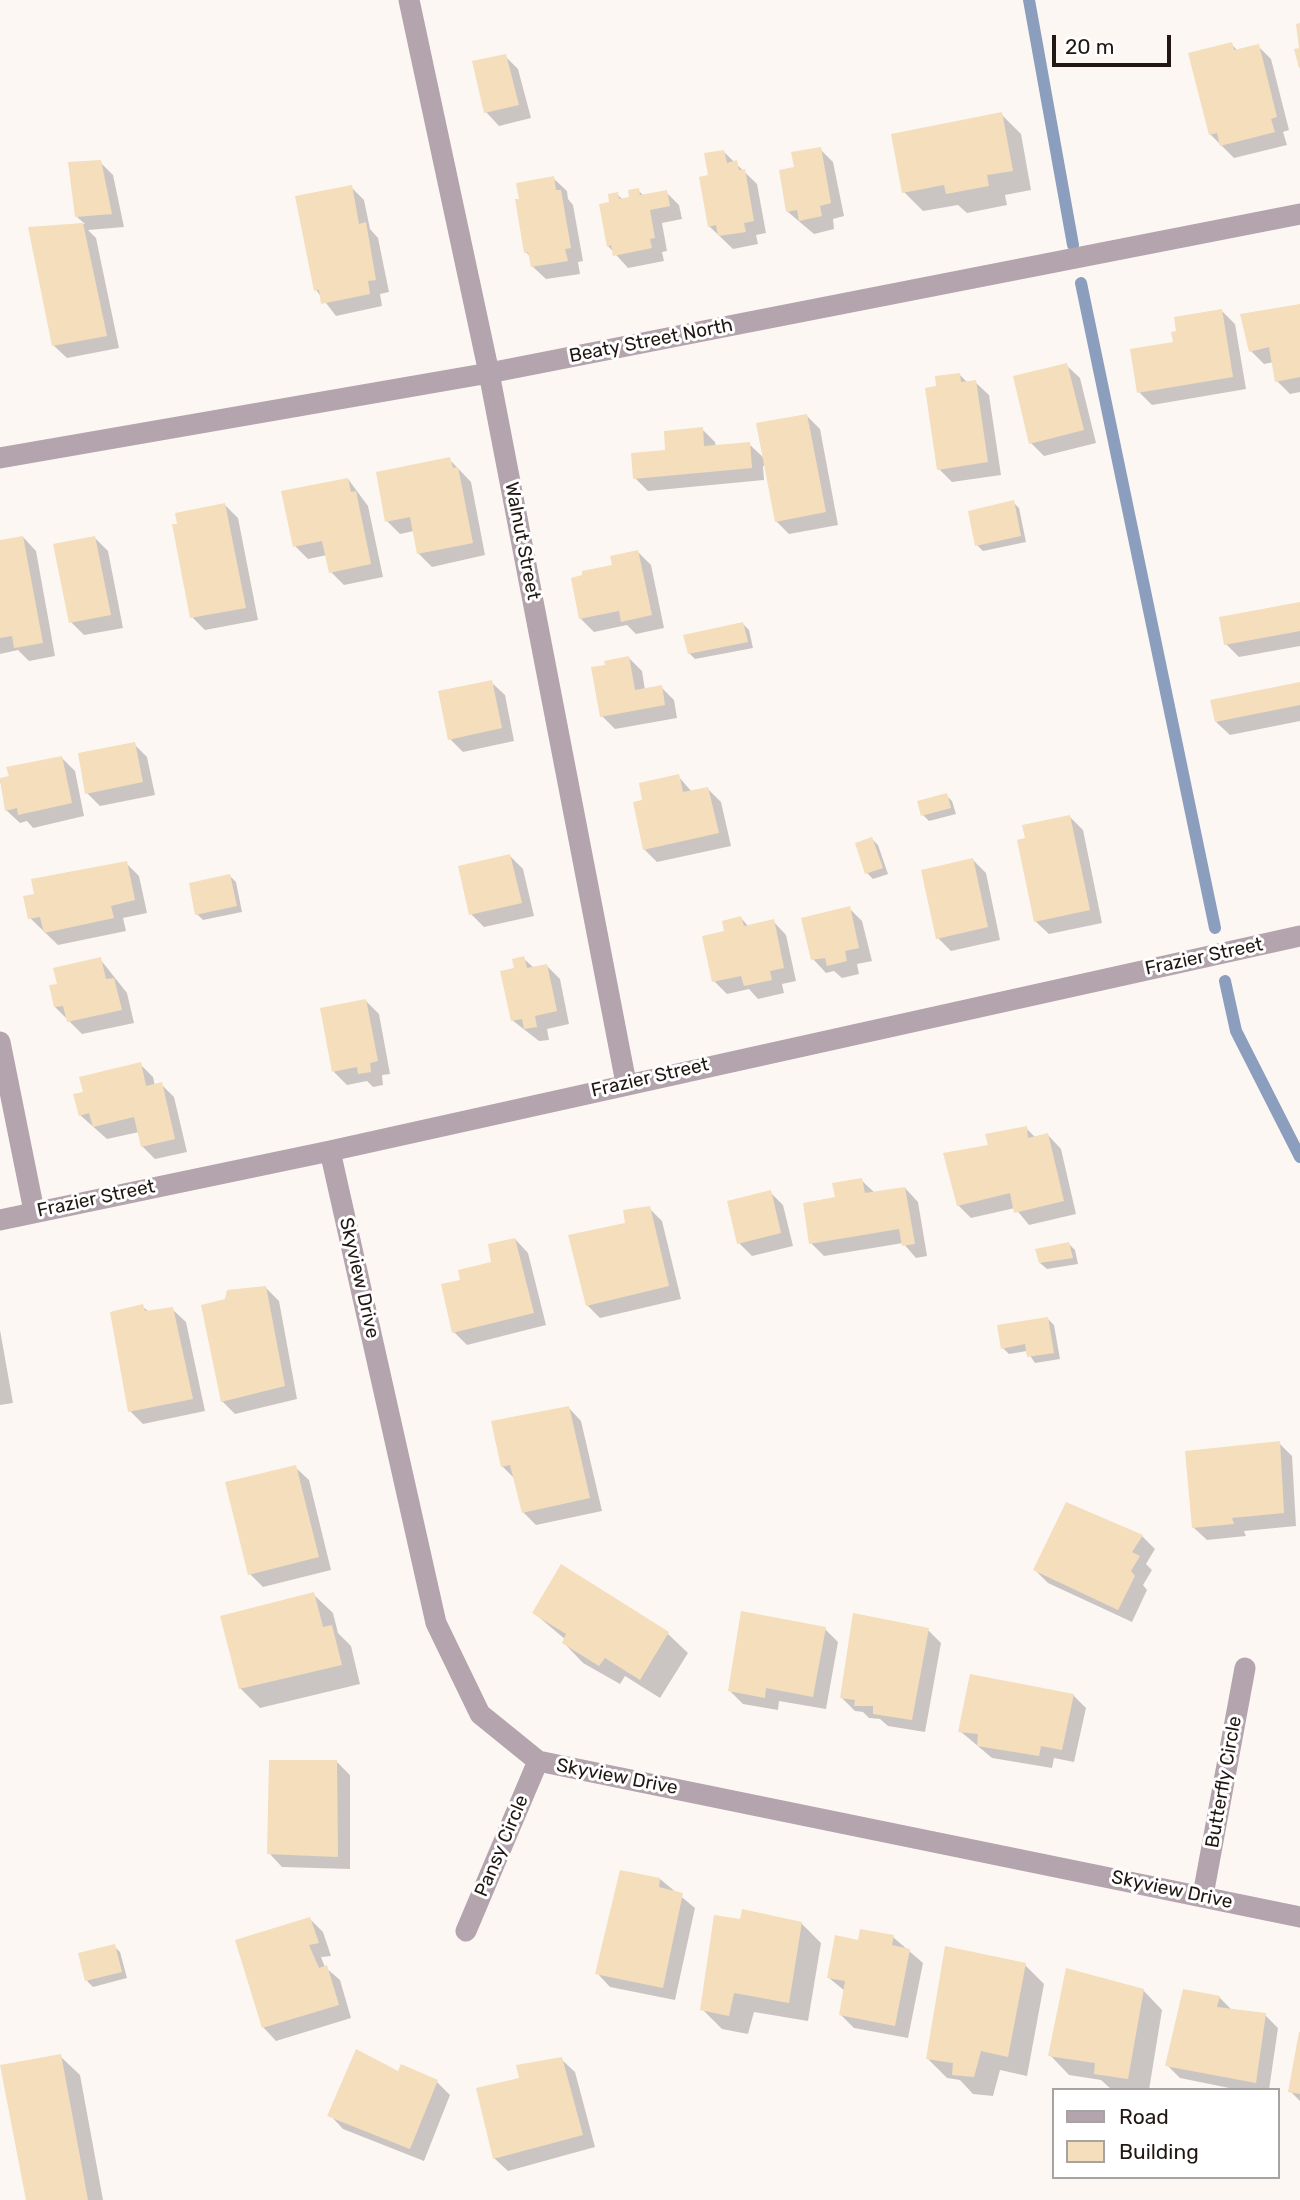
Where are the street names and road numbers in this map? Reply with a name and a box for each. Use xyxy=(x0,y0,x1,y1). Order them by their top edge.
street label: Beaty Street North xyxy=(567,314,735,368)
street label: Walnut Street xyxy=(499,480,545,602)
street label: Frazier Street xyxy=(1143,933,1265,981)
street label: Frazier Street xyxy=(589,1053,711,1103)
street label: Frazier Street xyxy=(35,1175,157,1223)
street label: Skyview Drive xyxy=(334,1215,384,1341)
street label: Butterfly Circle xyxy=(1201,1714,1247,1850)
street label: Skyview Drive xyxy=(554,1754,680,1800)
street label: Pansy Circle xyxy=(470,1792,534,1900)
street label: Skyview Drive xyxy=(1109,1866,1235,1914)

